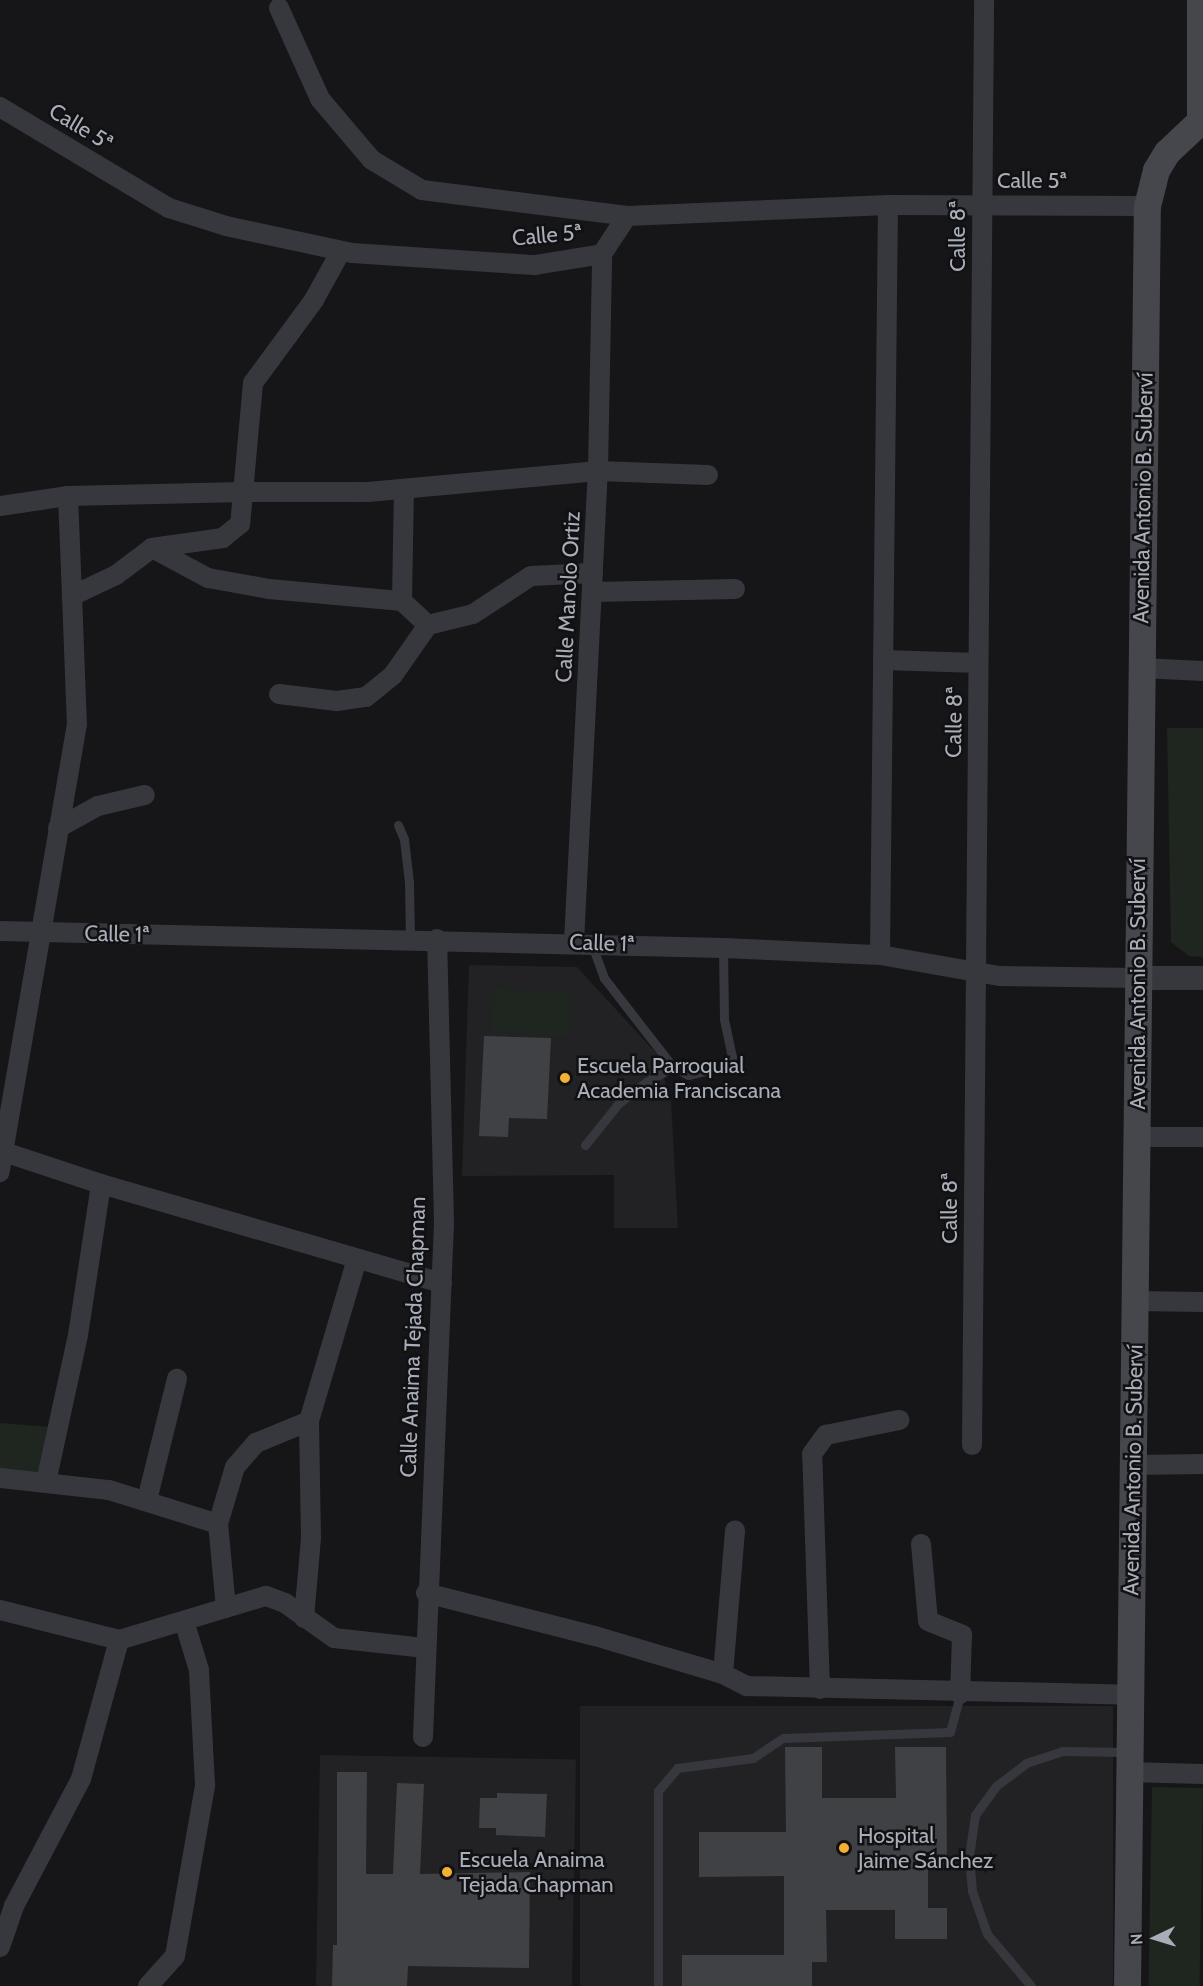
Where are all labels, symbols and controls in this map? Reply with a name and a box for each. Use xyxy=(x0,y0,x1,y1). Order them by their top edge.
street label: Calle 5ª xyxy=(44,98,118,156)
street label: Calle 5ª xyxy=(997,168,1067,194)
street label: Calle 8ª xyxy=(945,200,971,272)
street label: Calle 5ª xyxy=(511,219,583,251)
street label: Avenida Antonio B. Suberví xyxy=(1128,372,1158,624)
street label: Calle Manolo Ortiz xyxy=(550,511,586,683)
street label: Calle 8ª xyxy=(940,686,968,758)
street label: Avenida Antonio B. Suberví xyxy=(1125,858,1151,1110)
street label: Calle 1ª xyxy=(84,920,150,948)
street label: Calle 1ª xyxy=(569,929,635,957)
place label: Escuela Parroquial Academia Franciscana xyxy=(577,1052,781,1104)
marker: Escuela Parroquial Academia Franciscana xyxy=(558,1071,572,1085)
street label: Calle 8ª xyxy=(937,1172,963,1244)
street label: Calle Anaima Tejada Chapman xyxy=(395,1196,431,1478)
street label: Avenida Antonio B. Suberví xyxy=(1118,1344,1148,1596)
place label: Hospital Jaime Sánchez xyxy=(858,1822,993,1874)
marker: Hospital Jaime Sánchez xyxy=(835,1839,853,1857)
place label: Escuela Anaima Tejada Chapman xyxy=(459,1846,614,1898)
marker: Escuela Anaima Tejada Chapman xyxy=(440,1865,454,1879)
north arrow xyxy=(1125,1908,1185,1968)
text: N xyxy=(1127,1933,1146,1946)

